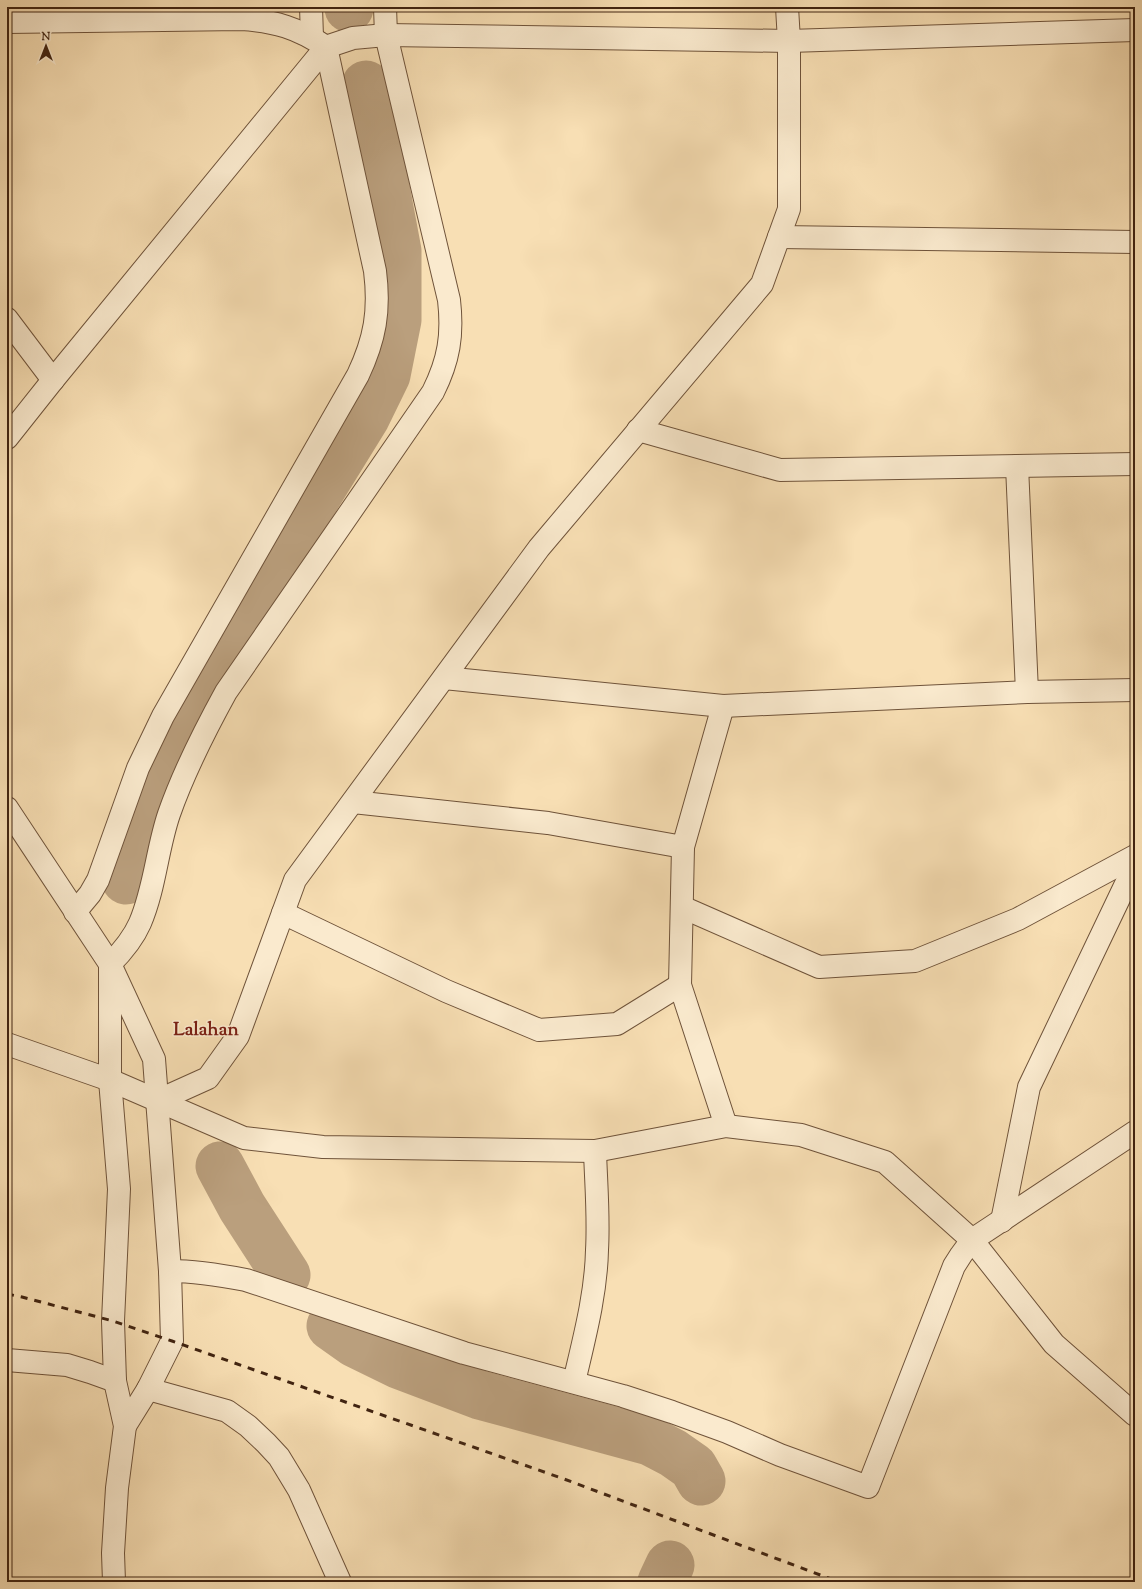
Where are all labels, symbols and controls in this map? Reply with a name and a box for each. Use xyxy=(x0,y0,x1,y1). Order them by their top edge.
north arrow xyxy=(26,26,66,66)
text: N xyxy=(41,29,51,45)
district label: Lalahan xyxy=(173,1017,239,1044)

